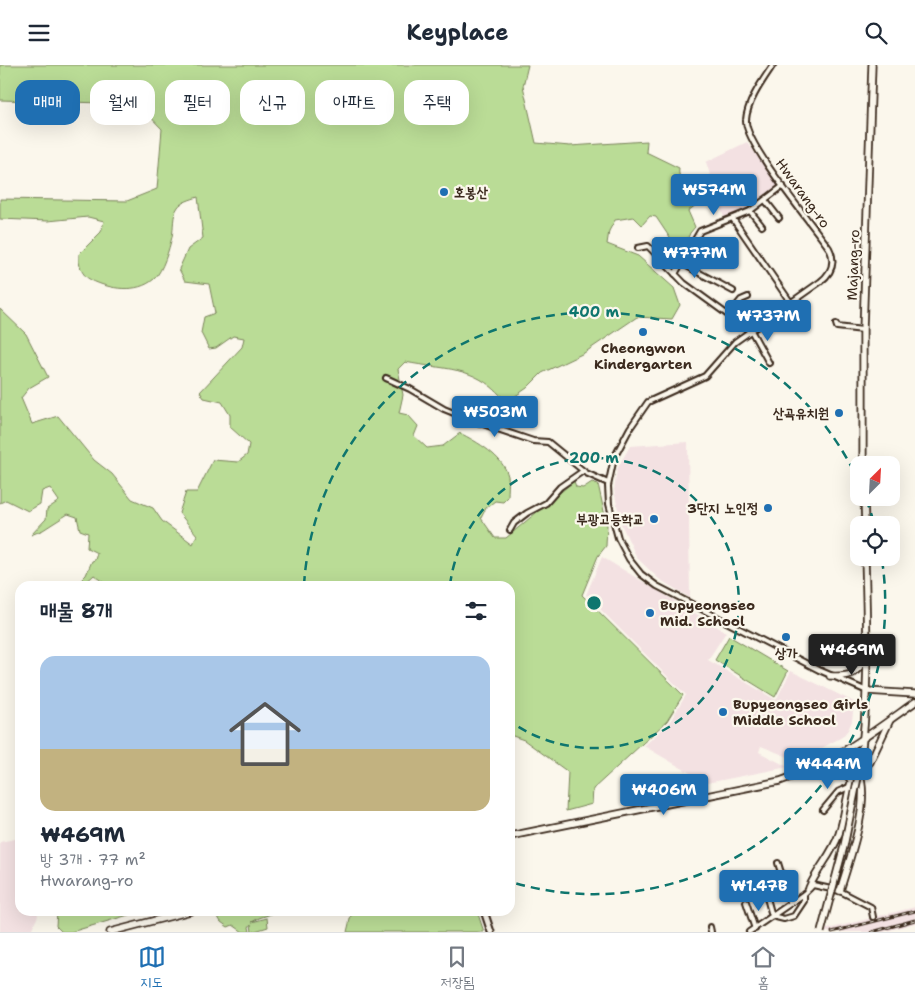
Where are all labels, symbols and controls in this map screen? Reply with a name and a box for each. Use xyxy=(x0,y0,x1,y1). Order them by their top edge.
text: Keyplace xyxy=(407,18,508,47)
icon: menu xyxy=(25,19,53,47)
icon: search xyxy=(862,19,890,47)
chip: 매매 xyxy=(15,80,80,125)
chip: 월세 xyxy=(90,80,155,125)
chip: 필터 xyxy=(165,80,230,125)
chip: 신규 xyxy=(240,80,305,125)
chip: 아파트 xyxy=(315,80,394,125)
chip: 주택 xyxy=(404,80,469,125)
street label: Hwarang-ro xyxy=(772,155,834,231)
pin: ₩574M xyxy=(679,173,749,216)
text: ₩574M xyxy=(682,179,746,200)
place label: 호봉산 xyxy=(454,183,489,201)
marker: 호봉산 xyxy=(438,186,450,198)
street label: Majang-ro xyxy=(843,229,863,301)
pin: ₩777M xyxy=(660,237,730,279)
text: ₩777M xyxy=(663,242,727,263)
pin: ₩737M xyxy=(733,299,803,342)
text: 400 m xyxy=(569,302,619,322)
text: ₩737M xyxy=(736,305,800,326)
marker: Cheongwon Kindergarten xyxy=(637,326,649,338)
place label: Cheongwon Kindergarten xyxy=(594,339,692,373)
pin: ₩503M xyxy=(460,395,530,438)
text: ₩503M xyxy=(463,401,527,422)
place label: 산곡유치원 xyxy=(773,404,829,422)
marker: 산곡유치원 xyxy=(833,407,845,419)
text: 200 m xyxy=(569,448,619,468)
north arrow xyxy=(850,456,900,506)
map controls xyxy=(850,456,900,566)
place label: 3단지 노인정 xyxy=(687,499,758,517)
marker: 3단지 노인정 xyxy=(762,502,774,514)
place label: 부광고등학교 xyxy=(576,510,644,528)
marker: 부광고등학교 xyxy=(648,513,660,525)
button: locate xyxy=(850,516,900,566)
centre of rings xyxy=(585,594,603,612)
place label: Bupyeongseo Mid. School xyxy=(660,596,755,630)
text: 매물 8개 xyxy=(40,597,113,625)
icon: filters xyxy=(462,597,490,625)
marker: Bupyeongseo Mid. School xyxy=(644,607,656,619)
marker: 상가 xyxy=(780,631,792,643)
pin: ₩469M xyxy=(817,633,887,676)
text: ₩469M xyxy=(819,639,885,660)
place label: 상가 xyxy=(775,644,798,662)
icon: home xyxy=(220,689,310,779)
place label: Bupyeongseo Girls Middle School xyxy=(733,695,868,729)
marker: Bupyeongseo Girls Middle School xyxy=(717,706,729,718)
pin: ₩444M xyxy=(793,747,863,790)
text: ₩444M xyxy=(795,753,861,774)
pin: ₩406M xyxy=(629,773,699,816)
text: ₩406M xyxy=(631,779,697,800)
text: ₩469M xyxy=(40,821,125,849)
text: 방 3개 · 77 m² xyxy=(40,849,146,870)
pin: ₩1.47B xyxy=(718,869,800,912)
text: Hwarang-ro xyxy=(40,870,133,891)
text: ₩1.47B xyxy=(730,875,788,896)
tab: 지도 xyxy=(138,943,166,992)
tab: 저장됨 xyxy=(441,943,474,992)
tab: 홈 xyxy=(749,943,777,992)

